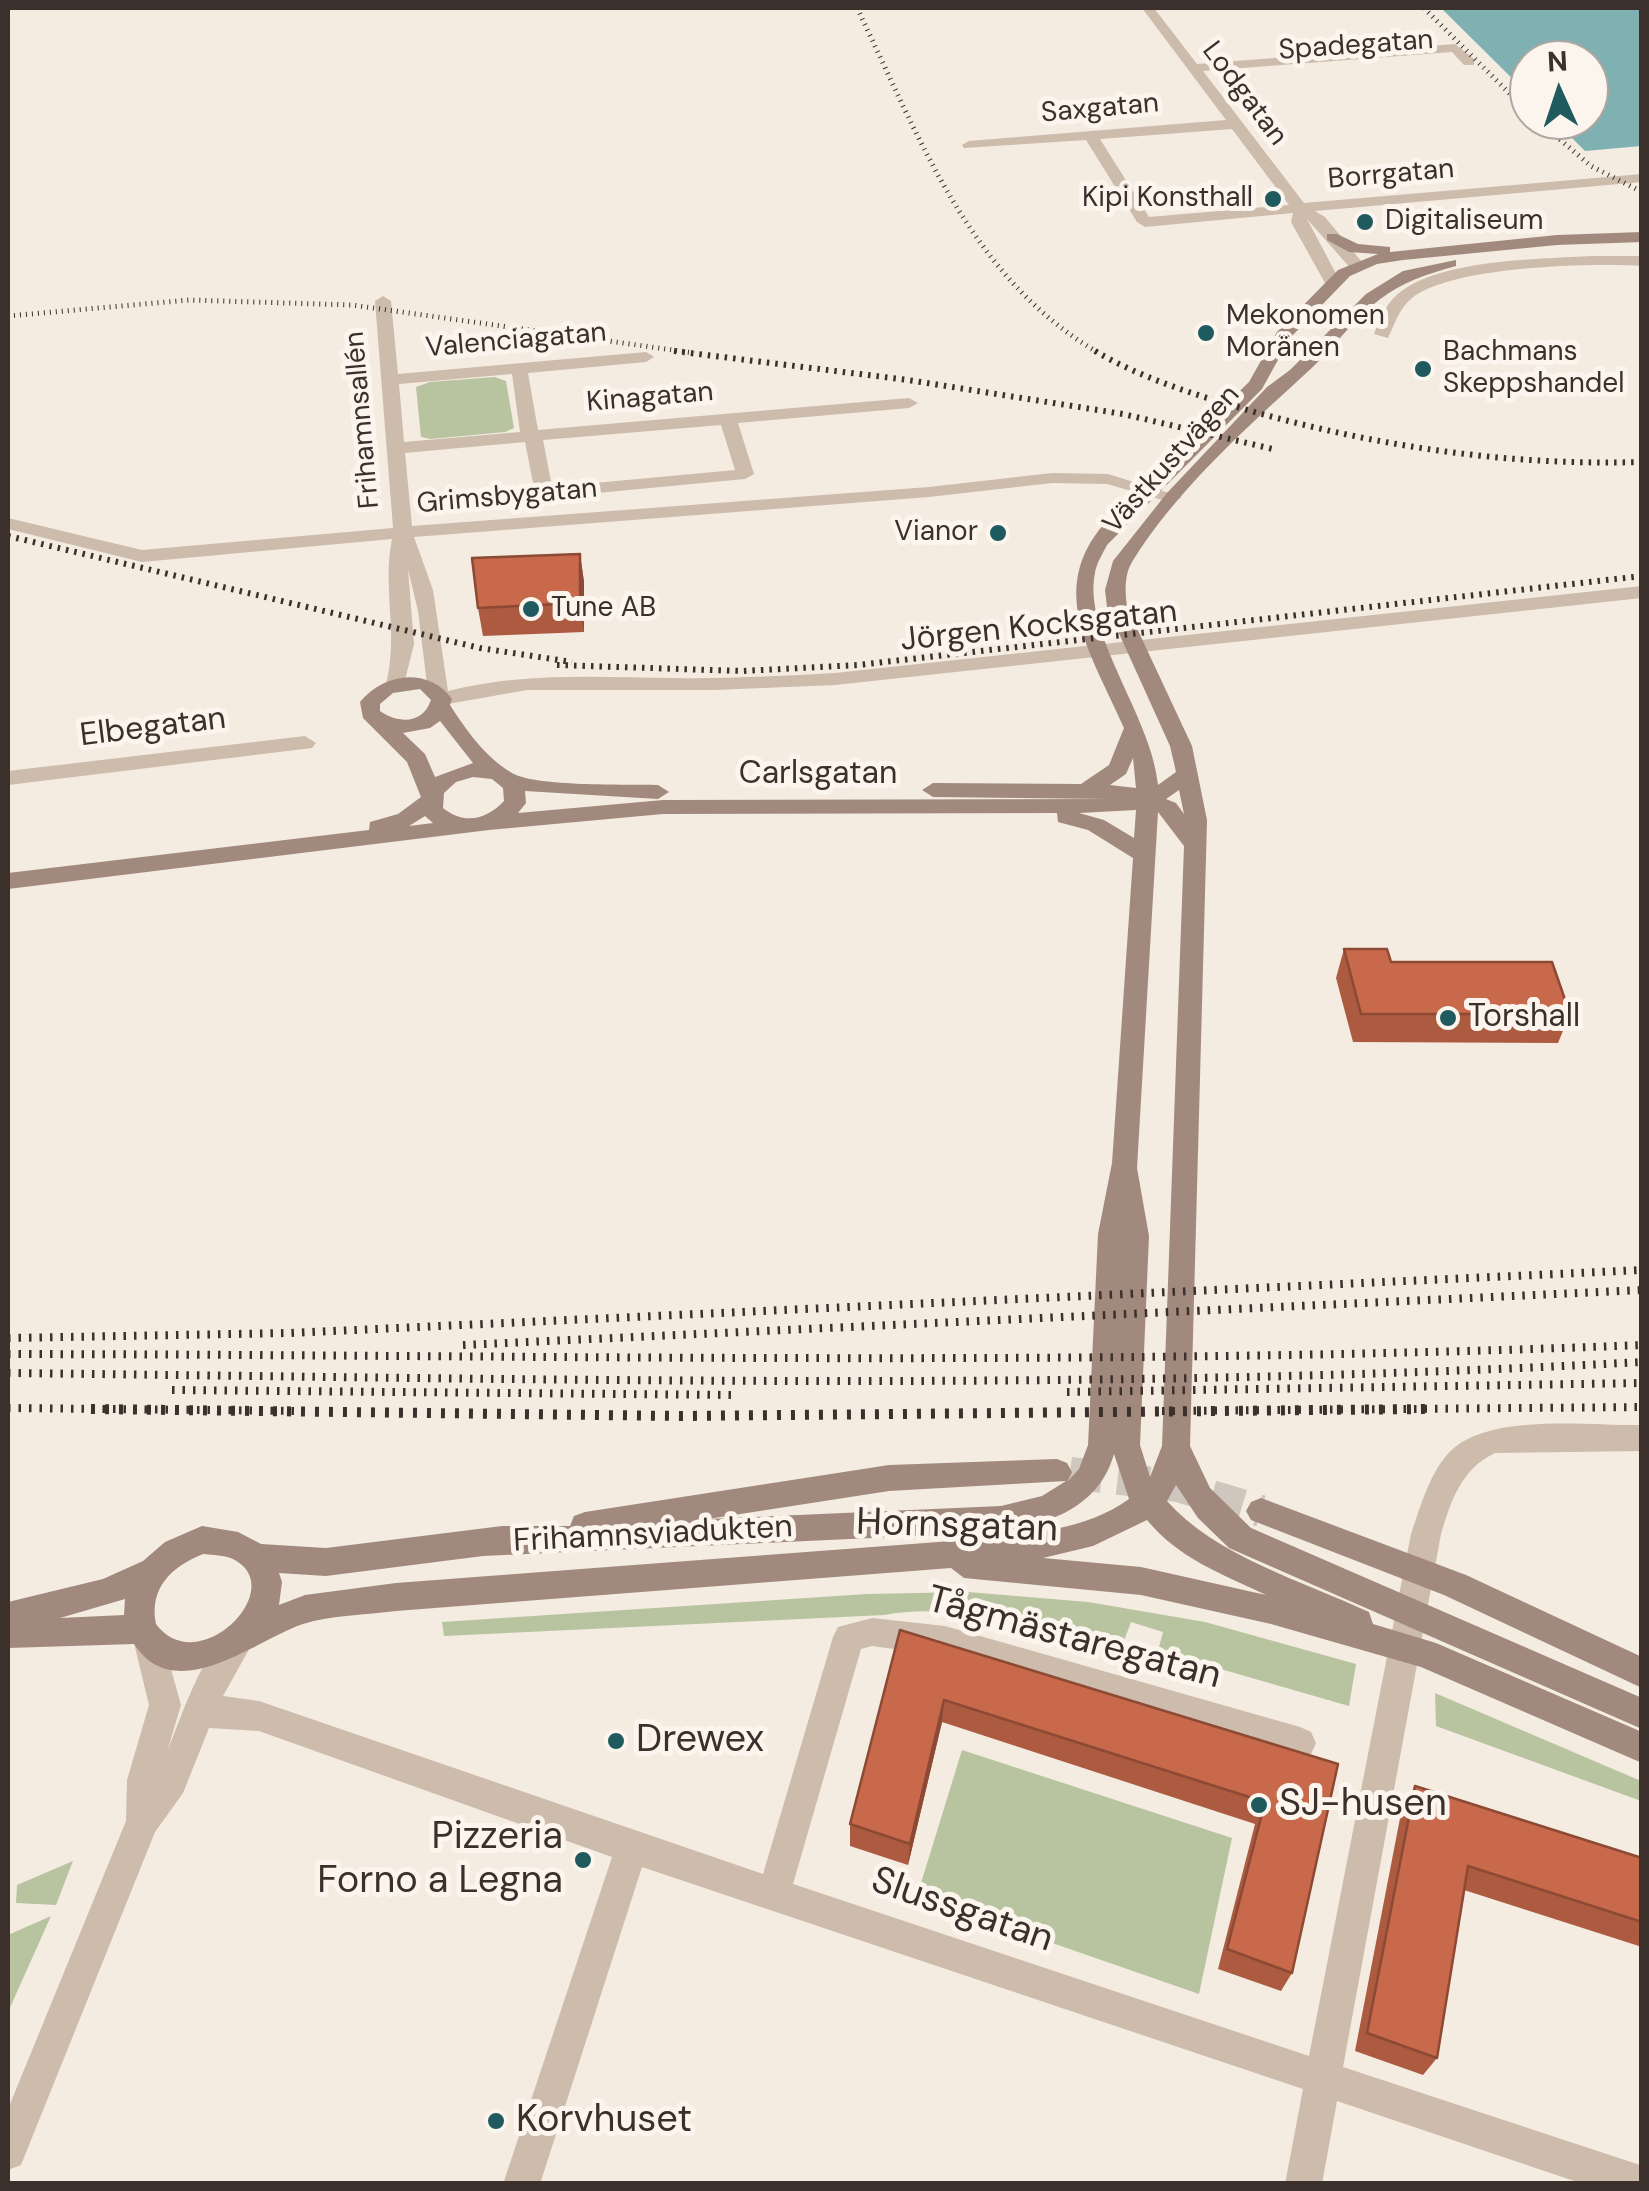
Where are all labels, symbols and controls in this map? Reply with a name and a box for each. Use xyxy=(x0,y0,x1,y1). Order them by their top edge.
street label: Spadegatan xyxy=(1277,24,1435,68)
street label: Lodgatan xyxy=(1194,36,1294,152)
north arrow xyxy=(1509,40,1609,140)
text: N xyxy=(1546,43,1569,81)
street label: Saxgatan xyxy=(1040,87,1160,131)
street label: Borrgatan xyxy=(1326,153,1456,197)
place label: Kipi Konsthall xyxy=(1082,182,1253,216)
marker: Kipi Konsthall xyxy=(1262,188,1284,210)
place label: Digitaliseum xyxy=(1385,205,1543,239)
marker: Digitaliseum xyxy=(1354,211,1376,233)
place label: Mekonomen Moränen xyxy=(1226,300,1385,366)
street label: Valenciagatan xyxy=(424,316,608,366)
marker: Mekonomen Moränen xyxy=(1195,322,1217,344)
street label: Frihamnsallén xyxy=(338,330,388,510)
place label: Bachmans Skeppshandel xyxy=(1443,336,1624,402)
marker: Bachmans Skeppshandel xyxy=(1412,358,1434,380)
street label: Kinagatan xyxy=(585,376,715,420)
street label: Västkustvägen xyxy=(1097,379,1247,541)
street label: Grimsbygatan xyxy=(415,472,599,522)
place label: Vianor xyxy=(894,516,978,550)
marker: Vianor xyxy=(987,522,1009,544)
place label: Tune AB xyxy=(551,592,656,626)
street label: Jörgen Kocksgatan xyxy=(899,593,1179,661)
marker: Tune AB xyxy=(520,598,542,620)
street label: Elbegatan xyxy=(78,700,228,756)
street label: Carlsgatan xyxy=(739,756,897,794)
place label: Torshall xyxy=(1468,999,1580,1037)
marker: Torshall xyxy=(1437,1007,1459,1029)
street label: Hornsgatan xyxy=(855,1501,1059,1553)
street label: Frihamnsviadukten xyxy=(512,1509,794,1561)
street label: Tågmästaregatan xyxy=(922,1578,1226,1700)
place label: Drewex xyxy=(636,1718,764,1764)
marker: Drewex xyxy=(605,1730,627,1752)
place label: SJ-husen xyxy=(1279,1782,1447,1828)
marker: SJ-husen xyxy=(1248,1794,1270,1816)
place label: Pizzeria Forno a Legna xyxy=(317,1815,563,1905)
marker: Pizzeria Forno a Legna xyxy=(572,1849,594,1871)
street label: Slussgatan xyxy=(865,1859,1059,1963)
place label: Korvhuset xyxy=(516,2098,692,2144)
marker: Korvhuset xyxy=(485,2110,507,2132)

